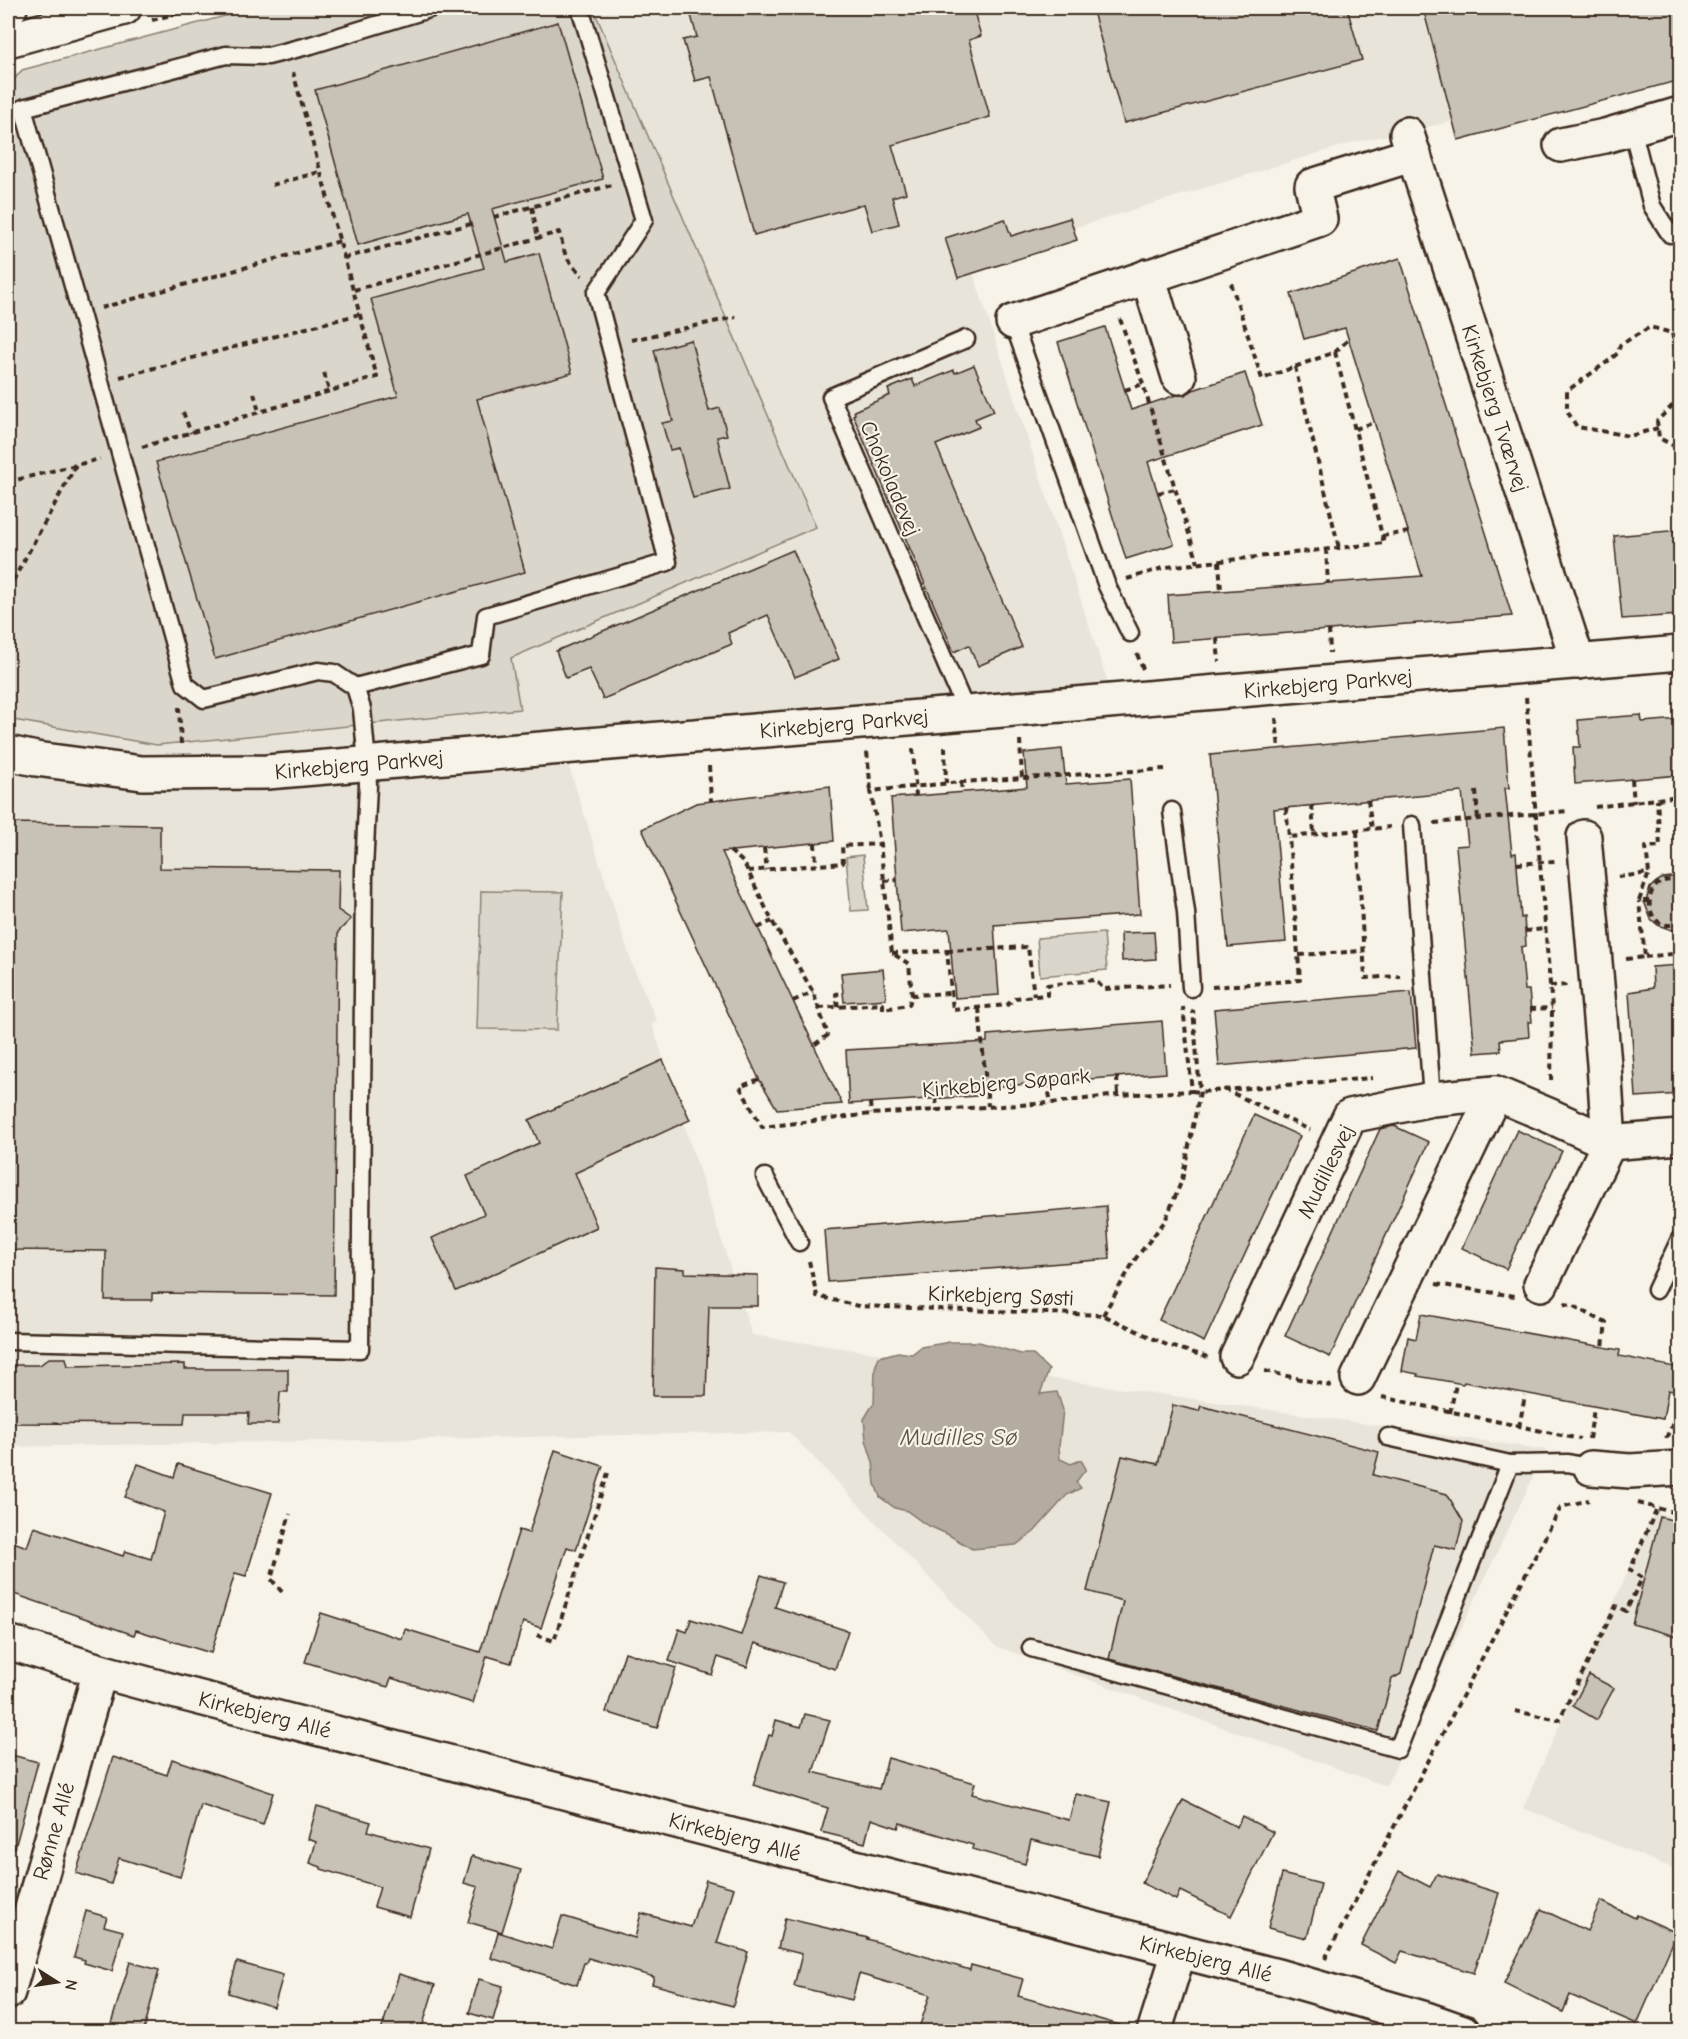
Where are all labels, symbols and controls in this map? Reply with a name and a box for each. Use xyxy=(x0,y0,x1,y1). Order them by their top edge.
street label: Kirkebjerg Tværvej xyxy=(1456,321,1534,495)
street label: Chokoladevej xyxy=(854,417,926,540)
street label: Kirkebjerg Parkvej xyxy=(1243,664,1414,704)
street label: Kirkebjerg Parkvej xyxy=(759,704,930,744)
street label: Kirkebjerg Parkvej xyxy=(274,745,445,785)
street label: Kirkebjerg Søpark xyxy=(921,1063,1091,1103)
street label: Mudillesvej xyxy=(1292,1120,1360,1223)
street label: Kirkebjerg Søsti xyxy=(927,1280,1075,1312)
water label: Mudilles Sø xyxy=(899,1423,1018,1451)
street label: Kirkebjerg Allé xyxy=(196,1686,334,1744)
street label: Rønne Allé xyxy=(28,1779,80,1883)
street label: Kirkebjerg Allé xyxy=(666,1807,804,1867)
street label: Kirkebjerg Allé xyxy=(1137,1930,1275,1988)
north arrow xyxy=(27,1952,87,2012)
text: N xyxy=(61,1978,81,1992)

